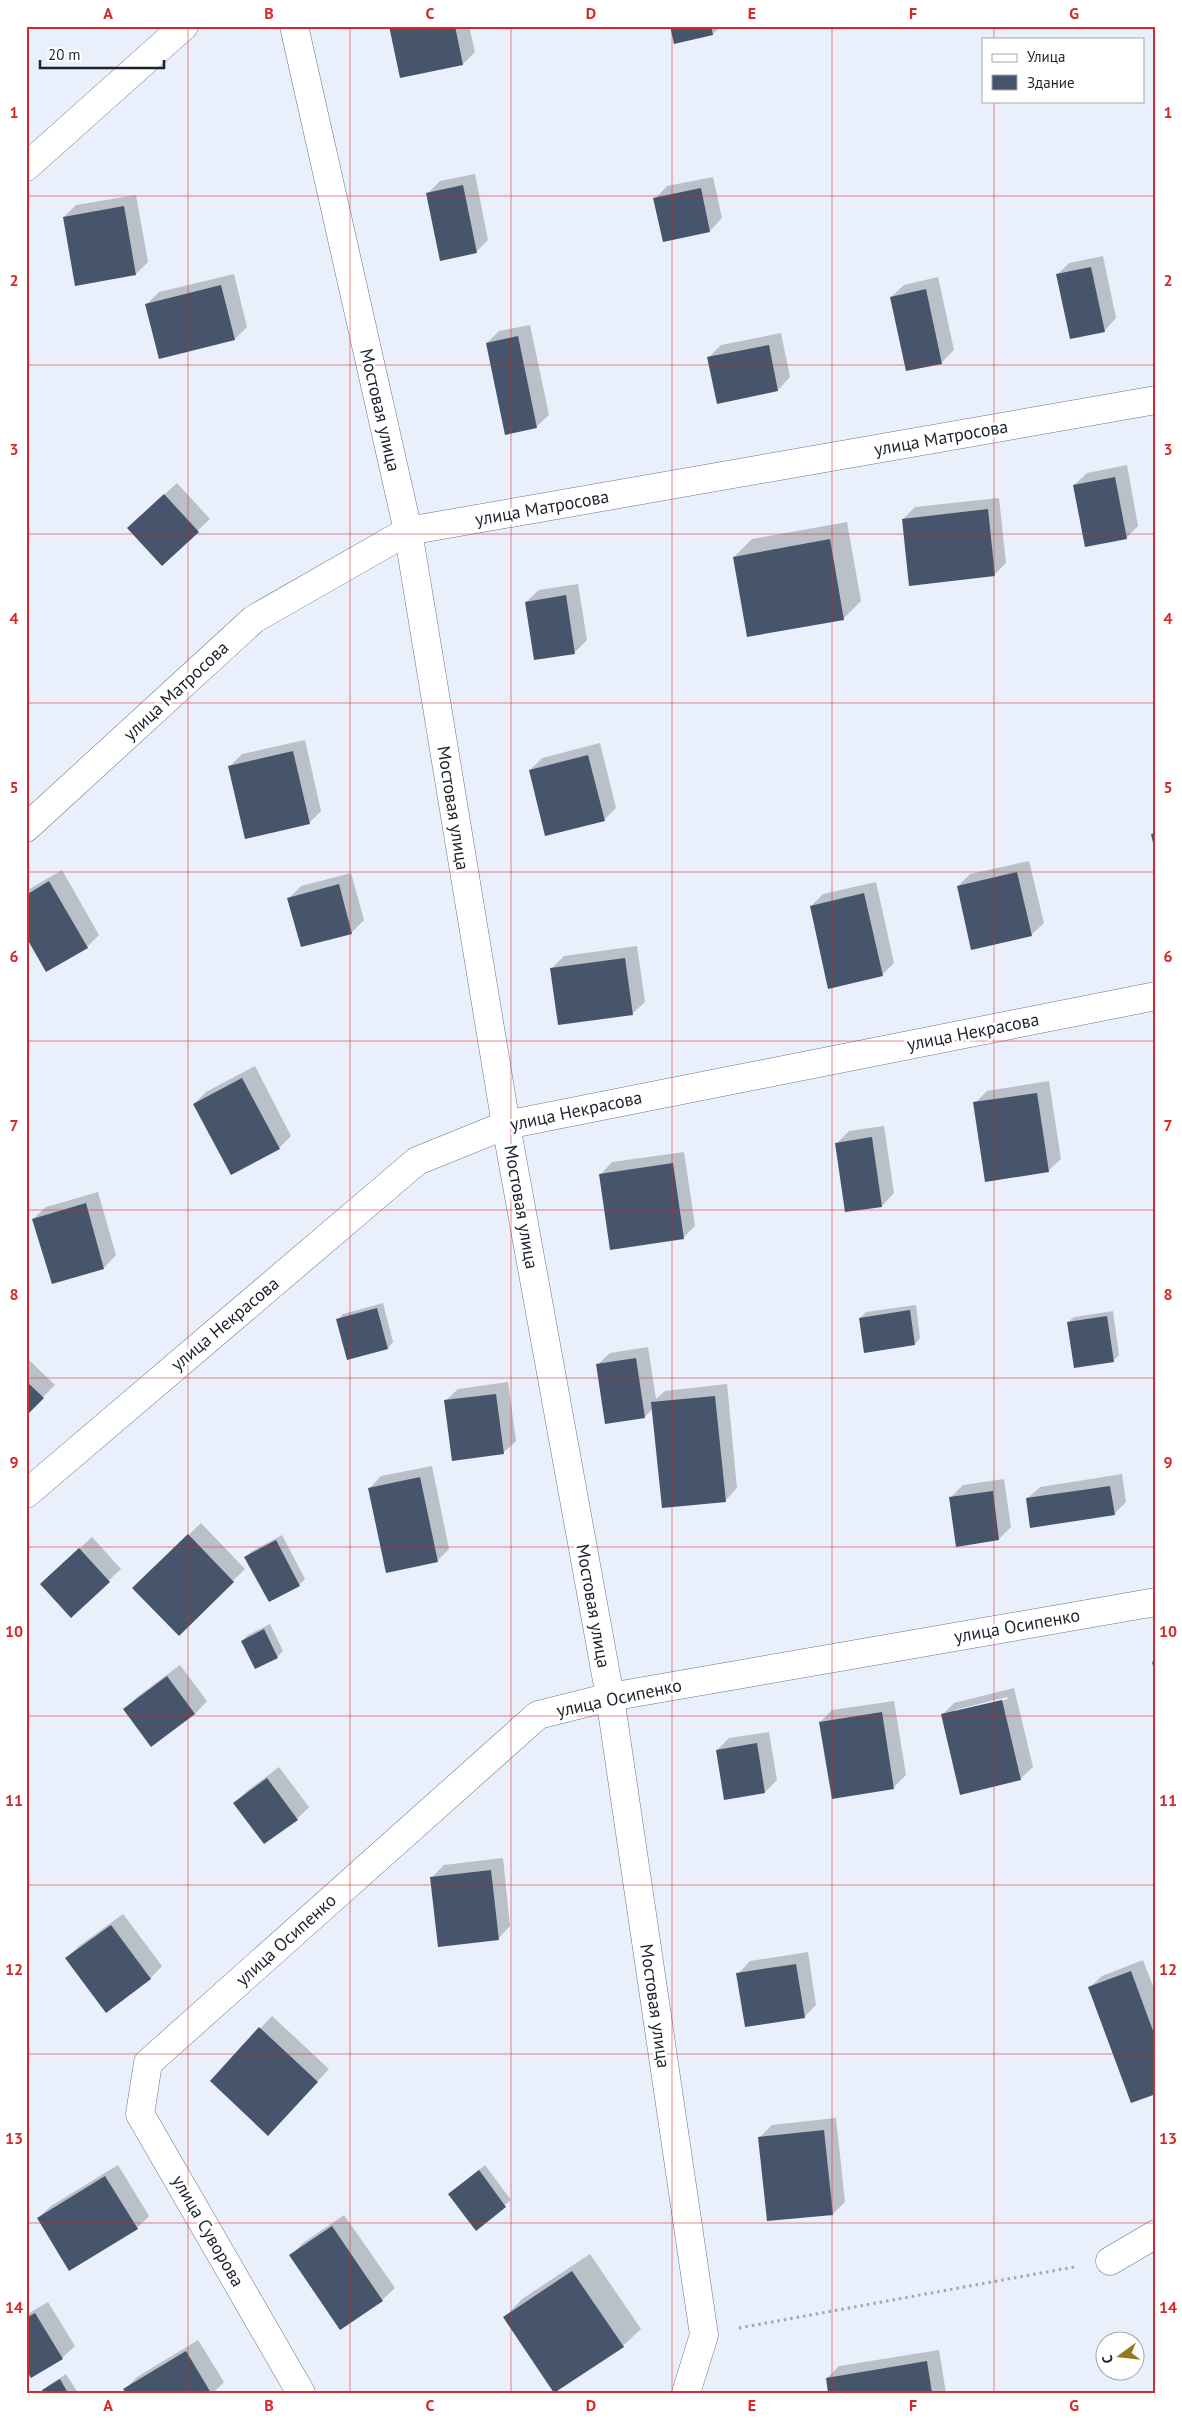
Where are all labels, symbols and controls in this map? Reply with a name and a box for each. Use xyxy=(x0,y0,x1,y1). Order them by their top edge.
text: A xyxy=(103,3,113,23)
text: B xyxy=(264,3,274,23)
text: C xyxy=(426,3,435,23)
text: D xyxy=(586,3,596,23)
text: E xyxy=(748,3,756,23)
text: F xyxy=(909,3,917,23)
text: G xyxy=(1069,3,1079,23)
scale bar xyxy=(40,38,164,70)
legend xyxy=(982,38,1144,102)
text: 20 m xyxy=(48,45,81,64)
text: Улица xyxy=(1027,47,1065,66)
text: Здание xyxy=(1027,73,1075,92)
text: 1 xyxy=(9,102,19,122)
text: 1 xyxy=(1163,102,1173,122)
text: 2 xyxy=(9,270,19,290)
text: 2 xyxy=(1163,270,1173,290)
street label: Мостовая улица xyxy=(355,346,406,474)
street label: улица Матросова xyxy=(872,414,1010,461)
text: 3 xyxy=(9,439,19,459)
text: 3 xyxy=(1163,439,1173,459)
street label: улица Матросова xyxy=(473,484,611,531)
text: 4 xyxy=(9,608,19,628)
text: 4 xyxy=(1163,608,1173,628)
street label: улица Матросова xyxy=(118,636,233,745)
street label: Мостовая улица xyxy=(432,744,475,872)
text: 5 xyxy=(9,777,19,797)
text: 5 xyxy=(1163,777,1173,797)
text: 6 xyxy=(9,946,19,966)
text: 6 xyxy=(1163,946,1173,966)
street label: улица Некрасова xyxy=(905,1007,1041,1056)
street label: улица Некрасова xyxy=(508,1085,644,1136)
text: 7 xyxy=(9,1115,19,1135)
text: 7 xyxy=(1163,1115,1173,1135)
street label: Мостовая улица xyxy=(499,1143,544,1271)
street label: улица Некрасова xyxy=(166,1272,284,1376)
text: 8 xyxy=(9,1284,19,1304)
text: 8 xyxy=(1163,1284,1173,1304)
text: 9 xyxy=(9,1452,19,1472)
text: 9 xyxy=(1163,1452,1173,1472)
street label: Мостовая улица xyxy=(571,1542,616,1670)
street label: улица Осипенко xyxy=(952,1603,1082,1648)
text: 10 xyxy=(5,1621,23,1641)
text: 10 xyxy=(1159,1621,1177,1641)
street label: улица Осипенко xyxy=(554,1673,684,1722)
text: 11 xyxy=(5,1790,23,1810)
text: 11 xyxy=(1159,1790,1177,1810)
street label: улица Осипенко xyxy=(231,1888,341,1991)
street label: Мостовая улица xyxy=(635,1942,676,2070)
text: 12 xyxy=(5,1959,23,1979)
text: 12 xyxy=(1159,1959,1177,1979)
text: 13 xyxy=(5,2128,23,2148)
text: 13 xyxy=(1159,2128,1177,2148)
street label: улица Суворова xyxy=(167,2171,250,2291)
text: 14 xyxy=(5,2297,23,2317)
text: 14 xyxy=(1159,2297,1177,2317)
north arrow xyxy=(1094,2332,1144,2382)
text: С xyxy=(1098,2353,1117,2365)
text: A xyxy=(103,2395,113,2415)
text: B xyxy=(264,2395,274,2415)
text: C xyxy=(426,2395,435,2415)
text: D xyxy=(586,2395,596,2415)
text: E xyxy=(748,2395,756,2415)
text: F xyxy=(909,2395,917,2415)
text: G xyxy=(1069,2395,1079,2415)

